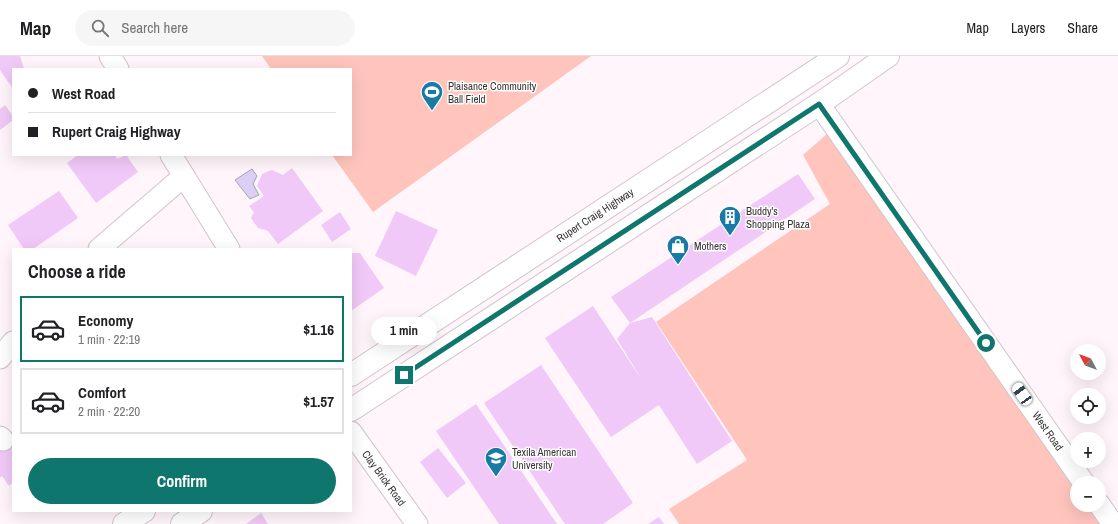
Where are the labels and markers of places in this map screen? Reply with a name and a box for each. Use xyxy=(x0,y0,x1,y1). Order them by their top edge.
sports icon: Plaisance Community Ball Field xyxy=(419,79,445,112)
place label: Plaisance Community Ball Field xyxy=(448,79,537,106)
building icon: Buddy's Shopping Plaza xyxy=(717,204,743,237)
place label: Buddy's Shopping Plaza xyxy=(746,204,810,231)
shop icon: Mothers xyxy=(665,233,691,266)
place label: Mothers xyxy=(694,239,727,253)
school or university icon: Texila American University xyxy=(483,445,509,478)
place label: Texila American University xyxy=(512,445,576,472)

